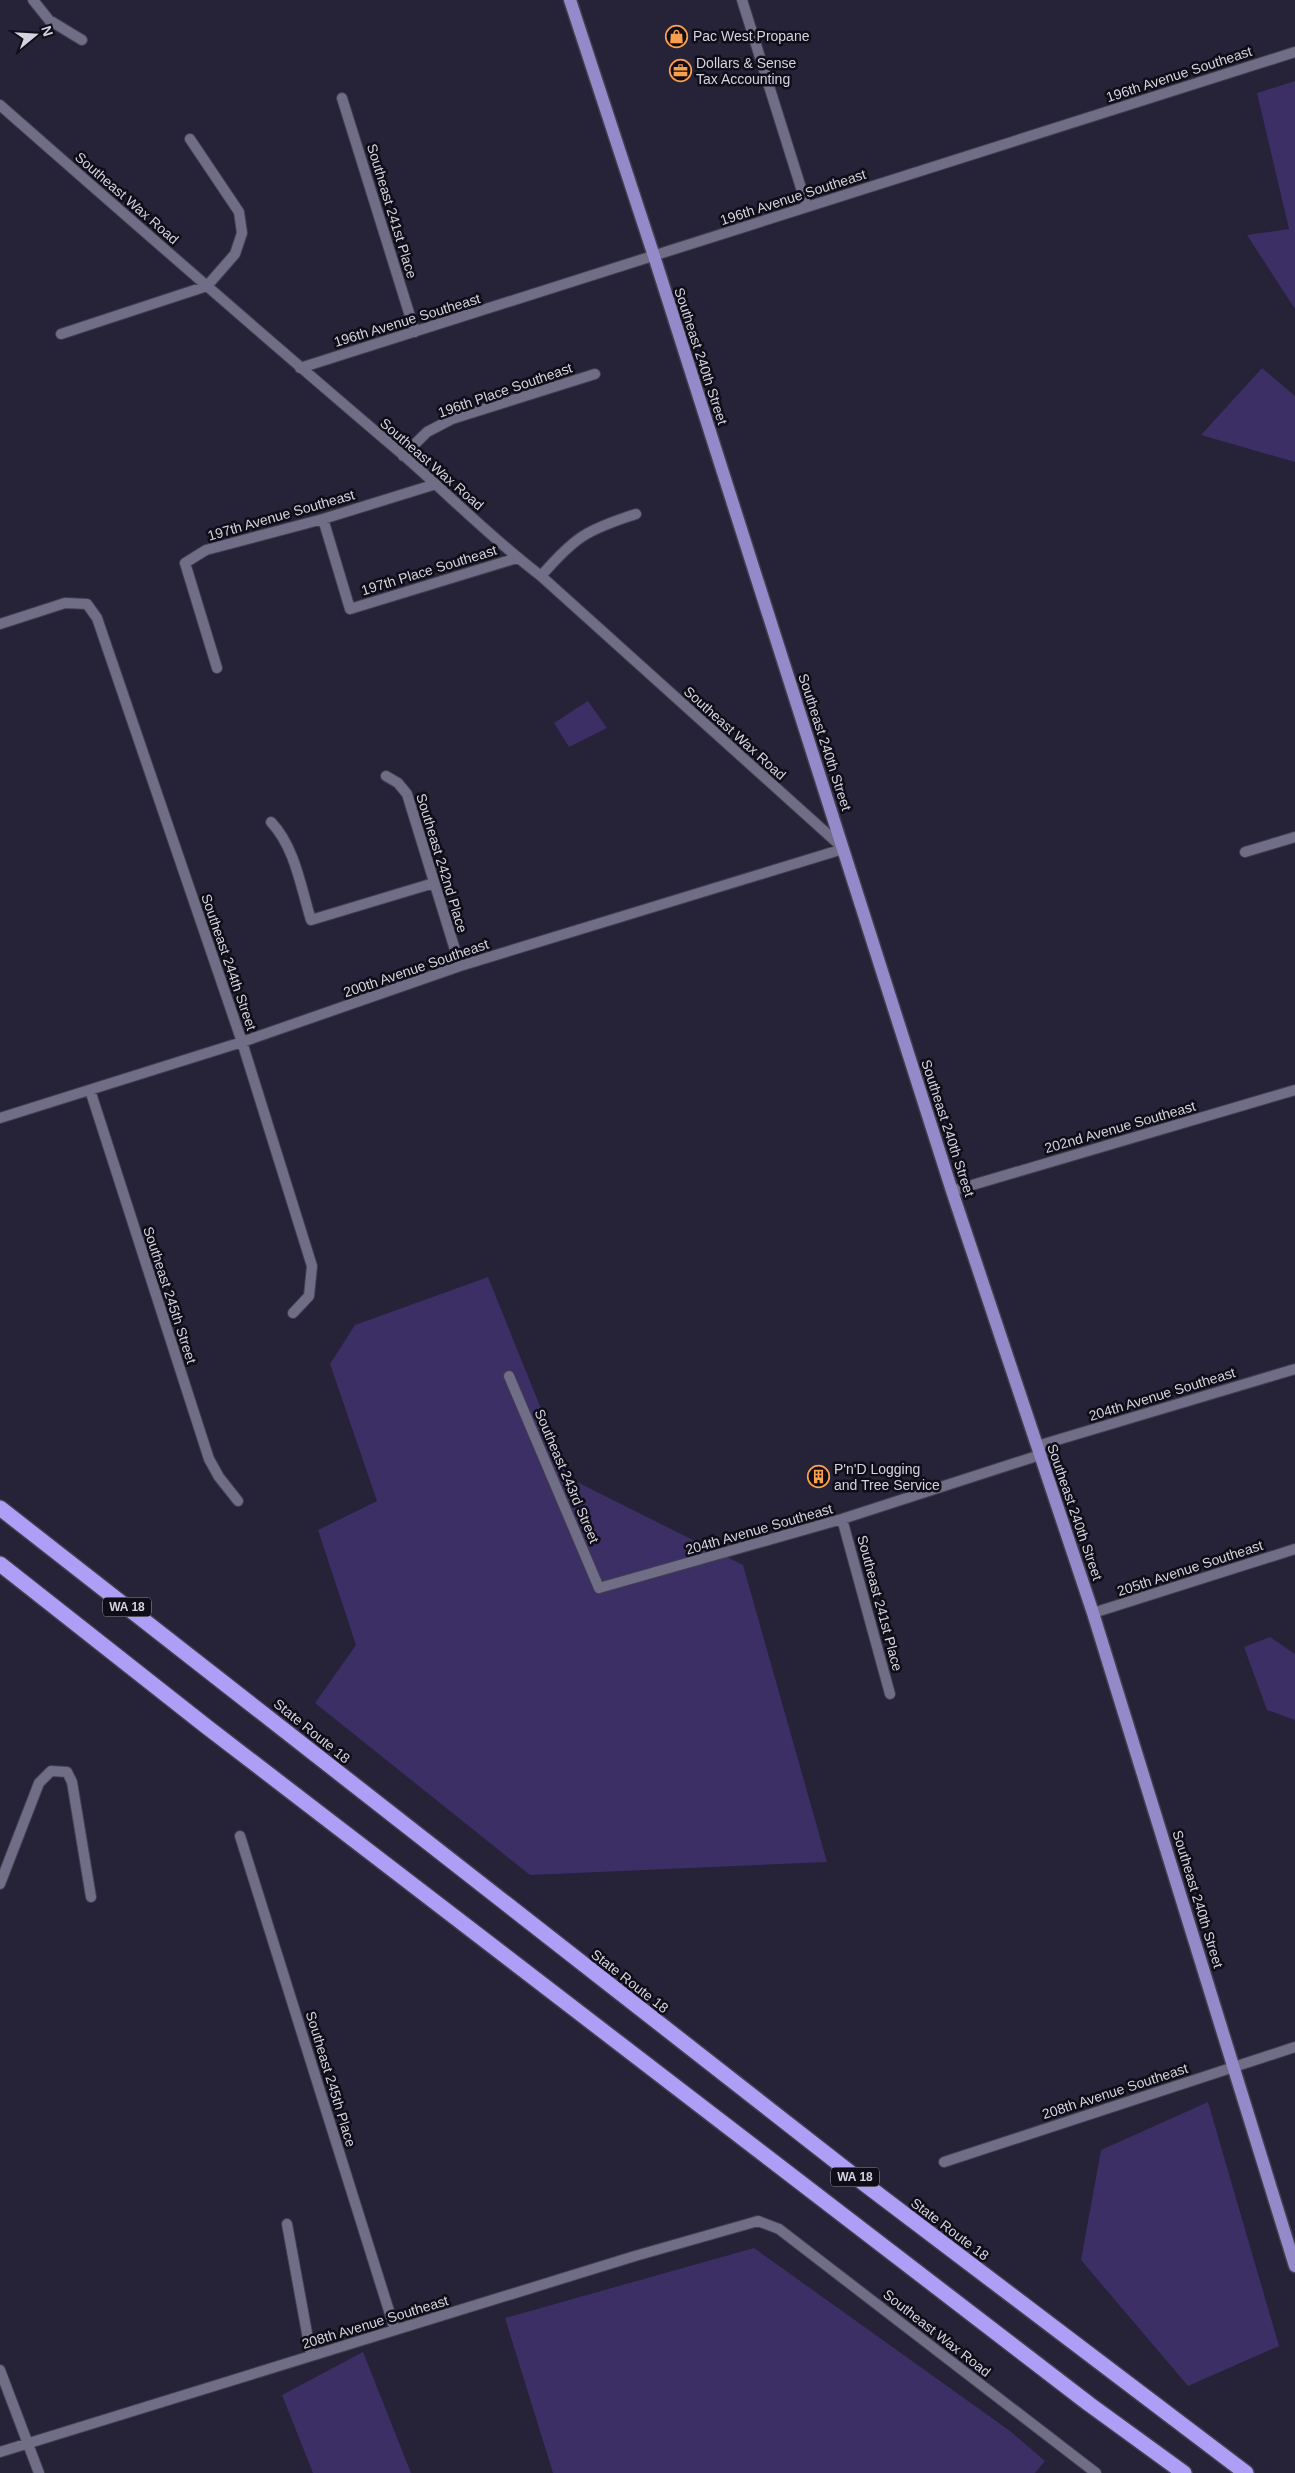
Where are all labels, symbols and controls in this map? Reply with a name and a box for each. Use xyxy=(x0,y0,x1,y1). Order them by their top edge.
north arrow xyxy=(10,10,60,60)
text: N xyxy=(38,24,57,38)
shop icon: Pac West Propane xyxy=(665,24,689,48)
place label: Pac West Propane xyxy=(693,28,810,44)
street label: 196th Avenue Southeast xyxy=(1104,43,1254,105)
place label: Dollars & Sense Tax Accounting xyxy=(696,55,797,87)
office icon: Dollars & Sense Tax Accounting xyxy=(668,59,692,83)
street label: Southeast 241st Place xyxy=(364,142,420,281)
street label: Southeast Wax Road xyxy=(72,149,182,247)
street label: 196th Avenue Southeast xyxy=(718,166,868,228)
street label: Southeast 240th Street xyxy=(671,285,731,427)
street label: 196th Avenue Southeast xyxy=(332,290,482,350)
street label: 196th Place Southeast xyxy=(436,359,574,420)
street label: Southeast Wax Road xyxy=(377,415,487,513)
street label: 197th Avenue Southeast xyxy=(206,486,357,544)
street label: 197th Place Southeast xyxy=(359,542,499,598)
street label: Southeast 240th Street xyxy=(795,671,855,813)
street label: Southeast Wax Road xyxy=(681,683,789,783)
street label: Southeast 242nd Place xyxy=(413,791,471,935)
street label: Southeast 244th Street xyxy=(198,892,260,1032)
street label: 200th Avenue Southeast xyxy=(341,936,491,1000)
street label: Southeast 240th Street xyxy=(918,1057,978,1199)
street label: 202nd Avenue Southeast xyxy=(1043,1098,1197,1156)
street label: Southeast 245th Street xyxy=(140,1224,200,1366)
street label: 204th Avenue Southeast xyxy=(1087,1364,1237,1424)
street label: Southeast 243rd Street xyxy=(532,1407,603,1545)
street label: Southeast 240th Street xyxy=(1044,1442,1106,1582)
place label: P'n'D Logging and Tree Service xyxy=(834,1461,940,1493)
building icon: P'n'D Logging and Tree Service xyxy=(806,1465,830,1489)
street label: 204th Avenue Southeast xyxy=(684,1500,835,1558)
street label: Southeast 241st Place xyxy=(854,1533,906,1673)
street label: 205th Avenue Southeast xyxy=(1115,1537,1265,1599)
road number: WA 18 xyxy=(103,1598,151,1616)
street label: State Route 18 xyxy=(271,1695,353,1767)
street label: Southeast 240th Street xyxy=(1169,1828,1227,1970)
street label: State Route 18 xyxy=(588,1946,672,2016)
street label: Southeast 245th Place xyxy=(303,2009,359,2149)
street label: 208th Avenue Southeast xyxy=(1040,2060,1190,2122)
road number: WA 18 xyxy=(831,2168,879,2186)
street label: State Route 18 xyxy=(908,2195,992,2264)
street label: Southeast Wax Road xyxy=(880,2286,994,2380)
street label: 208th Avenue Southeast xyxy=(300,2292,450,2352)

